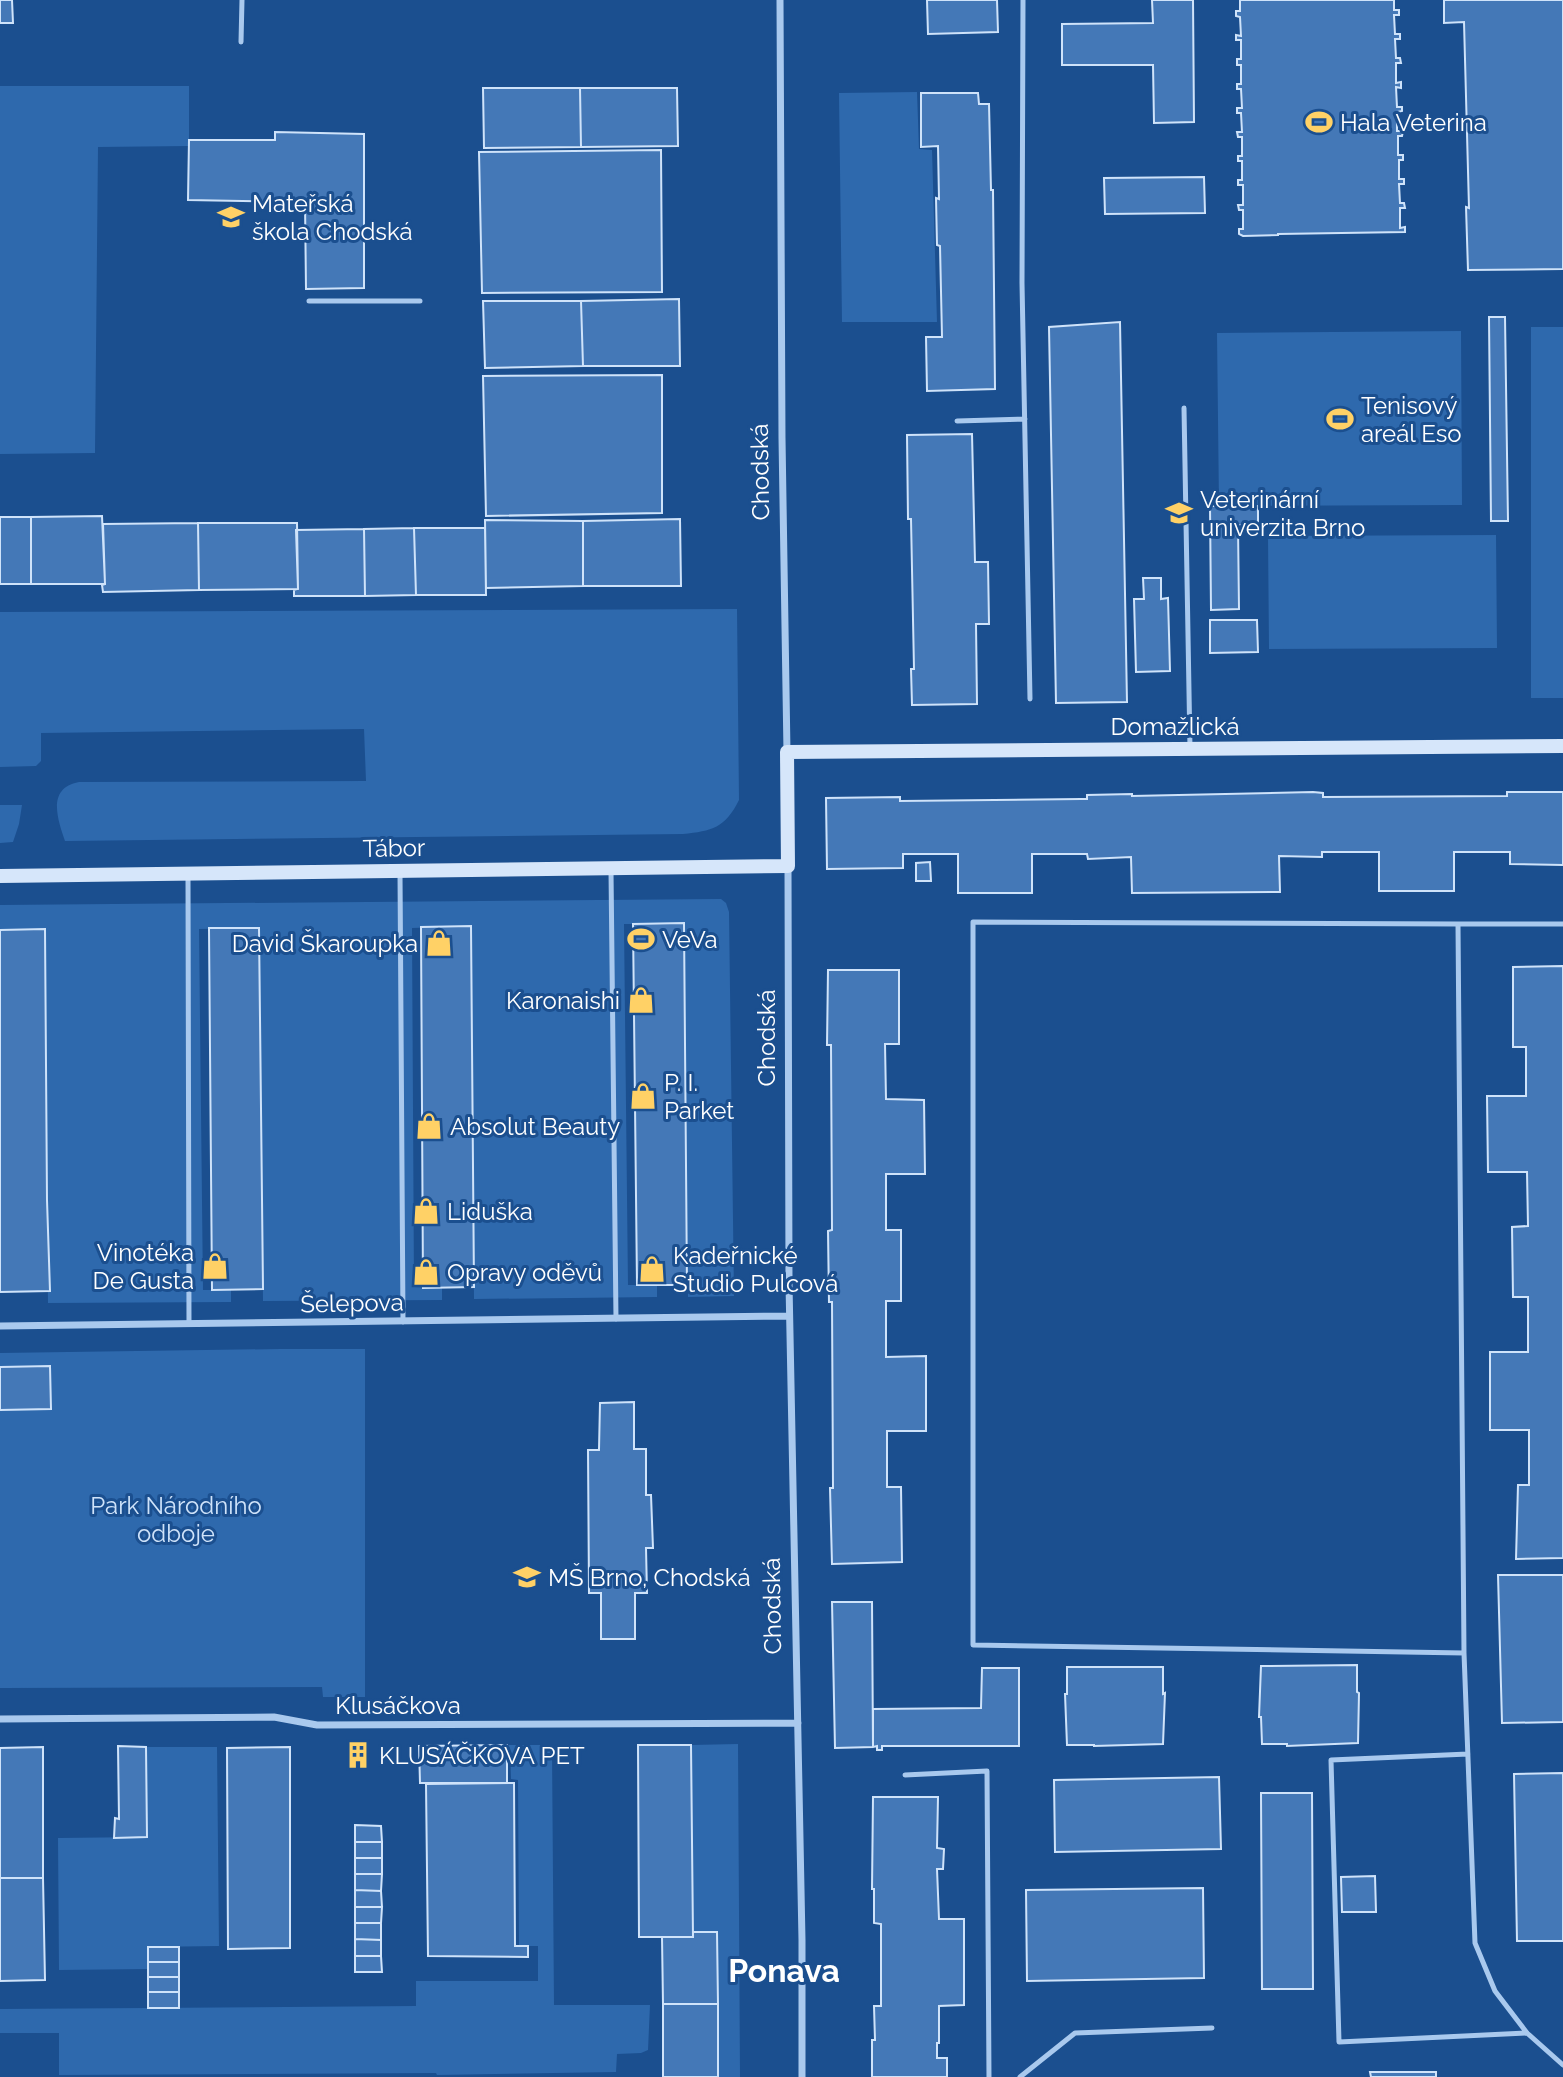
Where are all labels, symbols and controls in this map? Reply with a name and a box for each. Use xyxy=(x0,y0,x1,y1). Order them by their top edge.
sports icon: Hala Veterina xyxy=(1304,107,1334,137)
place label: Hala Veterina xyxy=(1340,108,1487,137)
place label: Mateřská škola Chodská xyxy=(252,189,413,246)
school or university icon: Mateřská škola Chodská xyxy=(216,202,246,232)
place label: Tenisový areál Eso xyxy=(1361,391,1462,448)
sports icon: Tenisový areál Eso xyxy=(1325,404,1355,434)
street label: Chodská xyxy=(745,423,775,521)
place label: Veterinární univerzita Brno xyxy=(1200,485,1365,542)
school or university icon: Veterinární univerzita Brno xyxy=(1164,498,1194,528)
street label: Domažlická xyxy=(1110,712,1240,741)
street label: Tábor xyxy=(362,833,426,863)
sports icon: VeVa xyxy=(626,924,656,954)
place label: VeVa xyxy=(662,925,718,954)
place label: David Škaroupka xyxy=(232,928,418,958)
shop icon: David Škaroupka xyxy=(424,928,454,958)
shop icon: Karonaishi xyxy=(626,985,656,1015)
place label: Karonaishi xyxy=(506,986,620,1015)
street label: Chodská xyxy=(752,989,781,1087)
place label: P. I. Parket xyxy=(664,1068,734,1125)
shop icon: P. I. Parket xyxy=(628,1081,658,1111)
shop icon: Absolut Beauty xyxy=(414,1111,444,1141)
place label: Absolut Beauty xyxy=(450,1112,620,1141)
shop icon: Liduška xyxy=(411,1196,441,1226)
place label: Liduška xyxy=(447,1197,533,1226)
place label: Vinotéka De Gusta xyxy=(92,1238,194,1295)
place label: Kadeřnické Studio Pulcová xyxy=(673,1241,838,1298)
shop icon: Vinotéka De Gusta xyxy=(200,1251,230,1281)
shop icon: Kadeřnické Studio Pulcová xyxy=(637,1254,667,1284)
shop icon: Opravy oděvů xyxy=(411,1257,441,1287)
place label: Opravy oděvů xyxy=(447,1258,602,1287)
street label: Šelepova xyxy=(300,1287,404,1318)
park label: Park Národního odboje xyxy=(90,1491,262,1548)
street label: Chodská xyxy=(757,1557,787,1655)
school or university icon: MŠ Brno, Chodská xyxy=(512,1562,542,1592)
place label: MŠ Brno, Chodská xyxy=(548,1562,750,1592)
street label: Klusáčkova xyxy=(335,1691,461,1720)
building icon: KLUSÁČKOVA PET xyxy=(343,1740,373,1770)
place label: KLUSÁČKOVA PET xyxy=(379,1741,585,1770)
district label: Ponava xyxy=(728,1952,840,1989)

